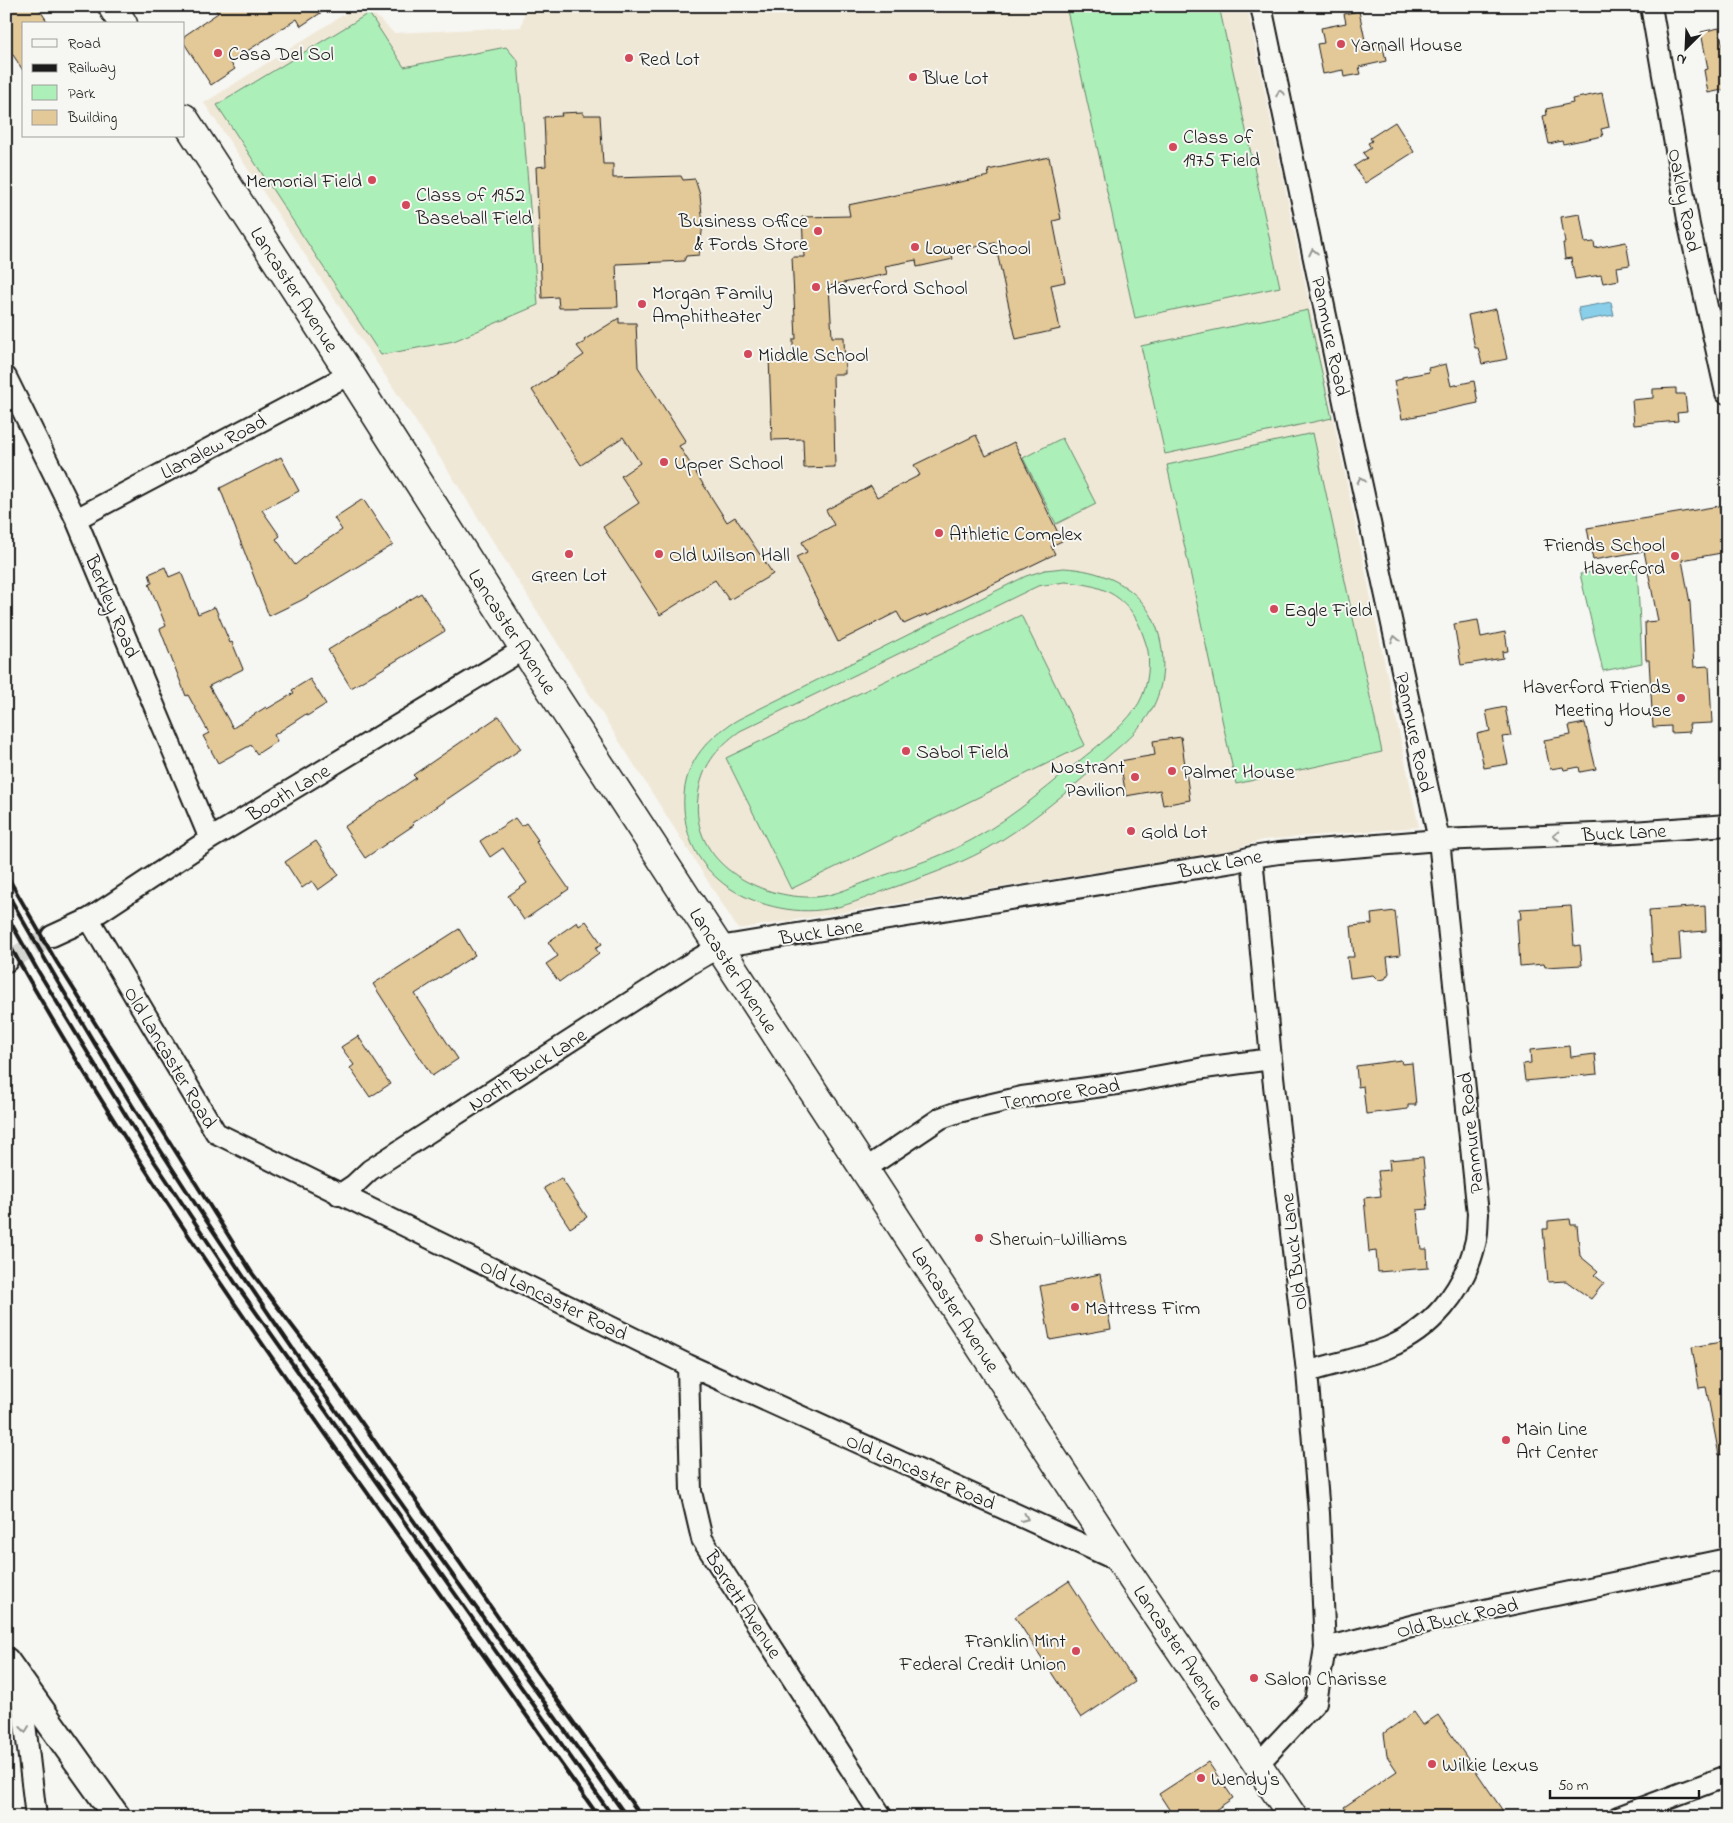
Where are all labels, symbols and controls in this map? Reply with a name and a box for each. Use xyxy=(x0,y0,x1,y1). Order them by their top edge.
legend xyxy=(22,22,185,138)
north arrow xyxy=(1660,22,1710,72)
place label: Yarnall House xyxy=(1351,32,1462,61)
text: Road xyxy=(68,33,101,55)
marker: Yarnall House xyxy=(1335,38,1347,50)
place label: Casa Del Sol xyxy=(228,41,334,70)
place label: Red Lot xyxy=(639,46,700,75)
marker: Casa Del Sol xyxy=(212,47,224,59)
text: N xyxy=(1673,47,1690,70)
marker: Red Lot xyxy=(623,52,635,64)
text: Railway xyxy=(68,57,116,80)
place label: Blue Lot xyxy=(922,65,989,94)
marker: Blue Lot xyxy=(907,71,919,83)
text: Park xyxy=(68,83,96,105)
one-way arrow xyxy=(1275,89,1285,98)
text: Building xyxy=(67,107,117,130)
place label: Class of 1975 Field xyxy=(1183,124,1260,176)
marker: Class of 1975 Field xyxy=(1167,141,1179,153)
street label: Oakley Road xyxy=(1658,146,1707,255)
place label: Memorial Field xyxy=(246,168,362,197)
marker: Memorial Field xyxy=(366,174,378,186)
place label: Class of 1952 Baseball Field xyxy=(415,182,533,234)
marker: Class of 1952 Baseball Field xyxy=(400,199,412,211)
place label: Business Office & Fords Store xyxy=(678,208,808,260)
street label: Lancaster Avenue xyxy=(241,222,344,359)
marker: Business Office & Fords Store xyxy=(812,225,824,237)
place label: Lower School xyxy=(925,235,1031,264)
marker: Lower School xyxy=(909,241,921,253)
one-way arrow xyxy=(1308,248,1319,257)
street label: Panmure Road xyxy=(1302,274,1355,399)
place label: Haverford School xyxy=(826,275,968,304)
place label: Morgan Family Amphitheater xyxy=(652,280,773,332)
marker: Haverford School xyxy=(810,281,822,293)
marker: Morgan Family Amphitheater xyxy=(636,298,648,310)
place label: Middle School xyxy=(758,342,868,371)
marker: Middle School xyxy=(742,348,754,360)
street label: Llanalew Road xyxy=(156,408,272,488)
place label: Upper School xyxy=(674,450,783,479)
marker: Upper School xyxy=(658,456,670,468)
one-way arrow xyxy=(1356,475,1367,484)
place label: Athletic Complex xyxy=(949,521,1083,550)
marker: Athletic Complex xyxy=(933,527,945,539)
place label: Friends School Haverford xyxy=(1543,532,1665,584)
place label: Old Wilson Hall xyxy=(669,542,790,571)
marker: Green Lot xyxy=(563,548,575,560)
marker: Old Wilson Hall xyxy=(653,548,665,560)
street label: Berkley Road xyxy=(76,550,145,663)
marker: Friends School Haverford xyxy=(1669,550,1681,562)
place label: Green Lot xyxy=(531,562,607,591)
street label: Lancaster Avenue xyxy=(459,564,562,701)
place label: Eagle Field xyxy=(1284,597,1373,627)
marker: Eagle Field xyxy=(1268,603,1280,615)
one-way arrow xyxy=(1390,634,1401,643)
street label: Panmure Road xyxy=(1386,670,1439,795)
place label: Haverford Friends Meeting House xyxy=(1523,674,1671,727)
marker: Haverford Friends Meeting House xyxy=(1675,692,1687,704)
place label: Sabol Field xyxy=(916,739,1008,768)
marker: Sabol Field xyxy=(900,745,912,757)
place label: Nostrant Pavilion xyxy=(1051,754,1125,806)
street label: Booth Lane xyxy=(241,758,336,831)
place label: Palmer House xyxy=(1182,759,1295,788)
marker: Palmer House xyxy=(1166,765,1178,777)
marker: Nostrant Pavilion xyxy=(1129,771,1141,783)
street label: Buck Lane xyxy=(1580,818,1667,851)
place label: Gold Lot xyxy=(1141,819,1208,848)
marker: Gold Lot xyxy=(1125,825,1137,837)
one-way arrow xyxy=(1552,830,1560,841)
street label: Buck Lane xyxy=(1175,843,1265,888)
street label: Lancaster Avenue xyxy=(680,903,783,1040)
street label: Buck Lane xyxy=(776,913,865,955)
street label: Old Lancaster Road xyxy=(115,982,223,1135)
street label: North Buck Lane xyxy=(464,1022,593,1120)
street label: Panmure Road xyxy=(1452,1071,1493,1195)
street label: Tenmore Road xyxy=(999,1072,1122,1119)
street label: Old Buck Lane xyxy=(1274,1192,1317,1312)
place label: Sherwin-Williams xyxy=(989,1226,1128,1255)
marker: Sherwin-Williams xyxy=(973,1232,985,1244)
street label: Lancaster Avenue xyxy=(902,1242,1005,1379)
street label: Old Lancaster Road xyxy=(474,1253,632,1350)
place label: Mattress Firm xyxy=(1085,1295,1200,1324)
marker: Mattress Firm xyxy=(1069,1301,1081,1313)
place label: Main Line Art Center xyxy=(1516,1416,1599,1468)
street label: Old Lancaster Road xyxy=(841,1427,999,1519)
marker: Main Line Art Center xyxy=(1500,1434,1512,1446)
one-way arrow xyxy=(1020,1512,1029,1523)
street label: Barrett Avenue xyxy=(695,1545,788,1665)
street label: Lancaster Avenue xyxy=(1124,1580,1229,1716)
street label: Old Buck Road xyxy=(1394,1591,1521,1647)
place label: Franklin Mint Federal Credit Union xyxy=(898,1628,1066,1680)
marker: Franklin Mint Federal Credit Union xyxy=(1070,1645,1082,1657)
place label: Salon Charisse xyxy=(1264,1666,1387,1695)
marker: Salon Charisse xyxy=(1248,1672,1260,1684)
one-way arrow xyxy=(19,1725,30,1733)
place label: Wilkie Lexus xyxy=(1442,1752,1539,1781)
marker: Wilkie Lexus xyxy=(1426,1758,1438,1770)
place label: Wendy's xyxy=(1211,1766,1280,1795)
scale bar xyxy=(1550,1768,1699,1800)
marker: Wendy's xyxy=(1195,1772,1207,1784)
text: 50 m xyxy=(1558,1775,1589,1797)

